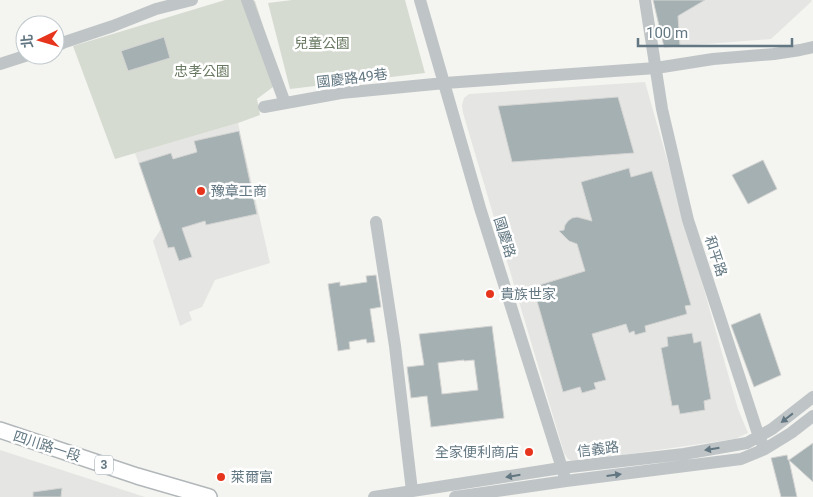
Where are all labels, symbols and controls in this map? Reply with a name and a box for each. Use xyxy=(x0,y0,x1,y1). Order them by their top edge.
north arrow xyxy=(15,15,65,65)
scale bar xyxy=(638,15,792,47)
text: 100 m xyxy=(646,24,688,42)
text: 北 xyxy=(18,33,36,49)
park label: 兒童公園 xyxy=(294,35,350,51)
park label: 忠孝公園 xyxy=(174,63,230,79)
street label: 國慶路49巷 xyxy=(315,66,389,90)
place label: 豫章工商 xyxy=(211,183,267,199)
marker: 豫章工商 xyxy=(195,185,207,197)
street label: 國慶路 xyxy=(491,215,519,259)
street label: 和平路 xyxy=(702,234,730,278)
place label: 貴族世家 xyxy=(500,286,556,302)
marker: 貴族世家 xyxy=(484,288,496,300)
one-way arrow xyxy=(781,412,794,423)
street label: 四川路一段 xyxy=(11,428,83,464)
street label: 信義路 xyxy=(576,439,620,459)
place label: 全家便利商店 xyxy=(435,444,519,460)
marker: 全家便利商店 xyxy=(523,446,535,458)
one-way arrow xyxy=(704,446,720,454)
road number: 3 xyxy=(95,456,113,474)
place label: 萊爾富 xyxy=(231,469,273,485)
marker: 萊爾富 xyxy=(215,471,227,483)
one-way arrow xyxy=(607,471,623,479)
one-way arrow xyxy=(505,472,521,480)

